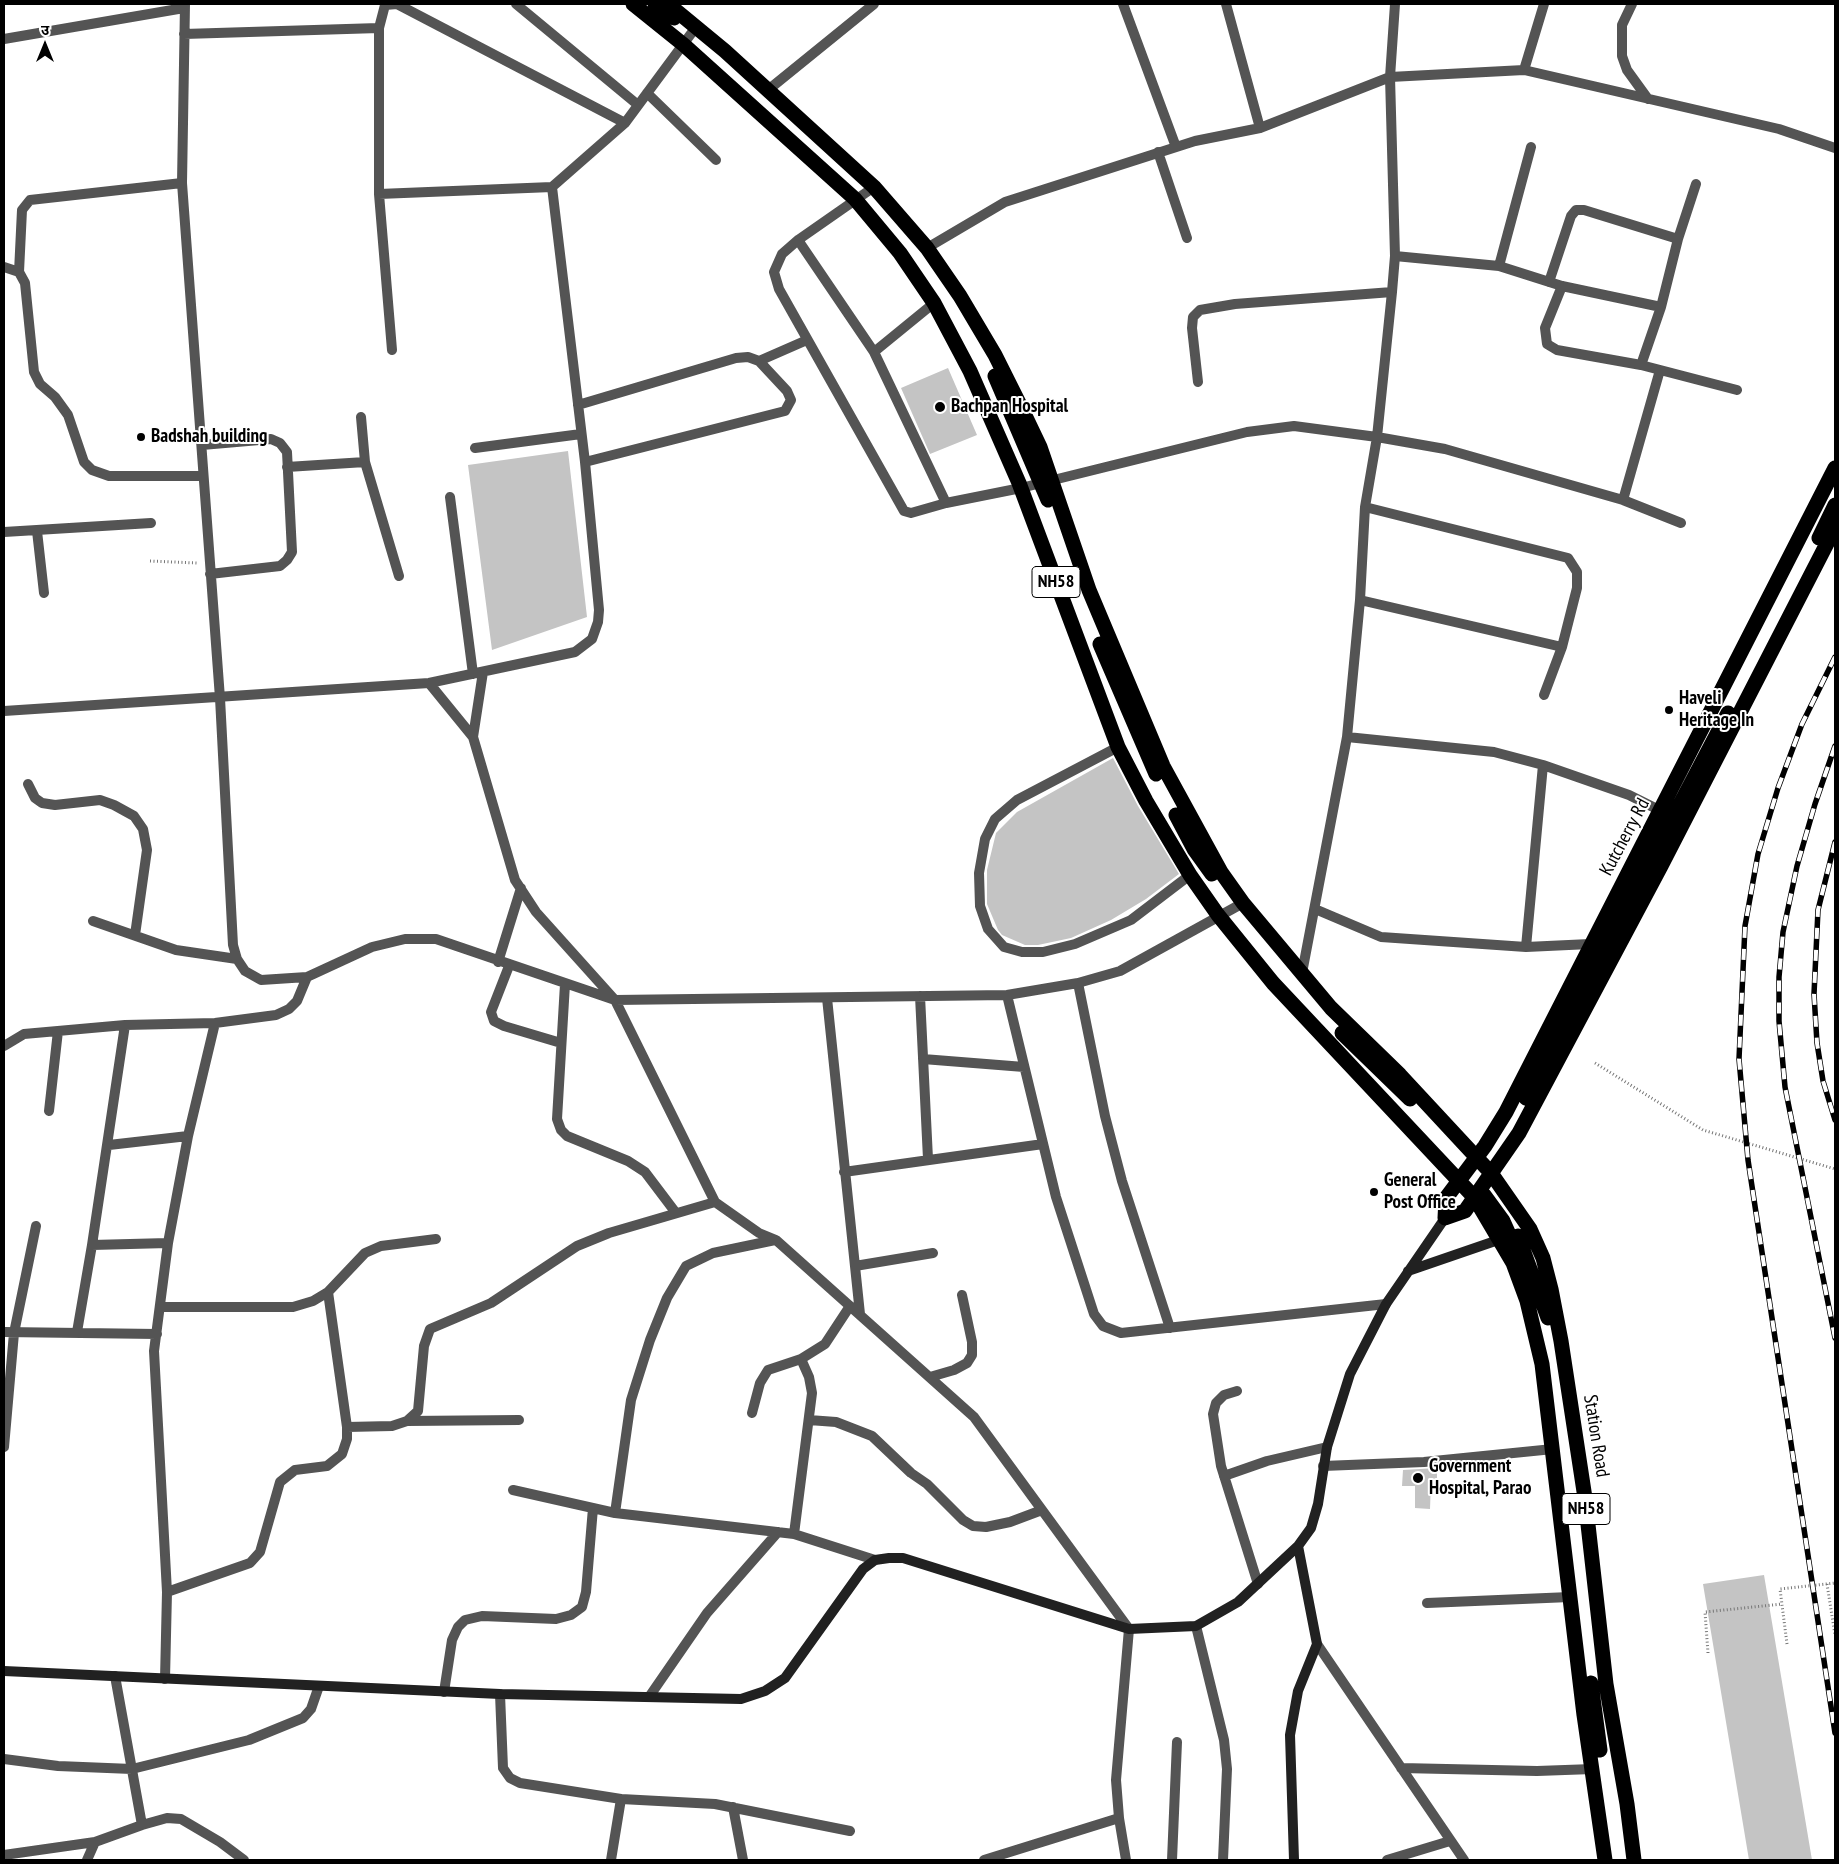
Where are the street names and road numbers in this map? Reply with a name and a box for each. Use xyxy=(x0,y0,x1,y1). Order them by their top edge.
road number: NH58 xyxy=(1032,566,1080,598)
street label: Kutcherry Rd xyxy=(1595,794,1655,880)
street label: Station Road xyxy=(1578,1393,1614,1479)
road number: NH58 xyxy=(1562,1494,1610,1525)

